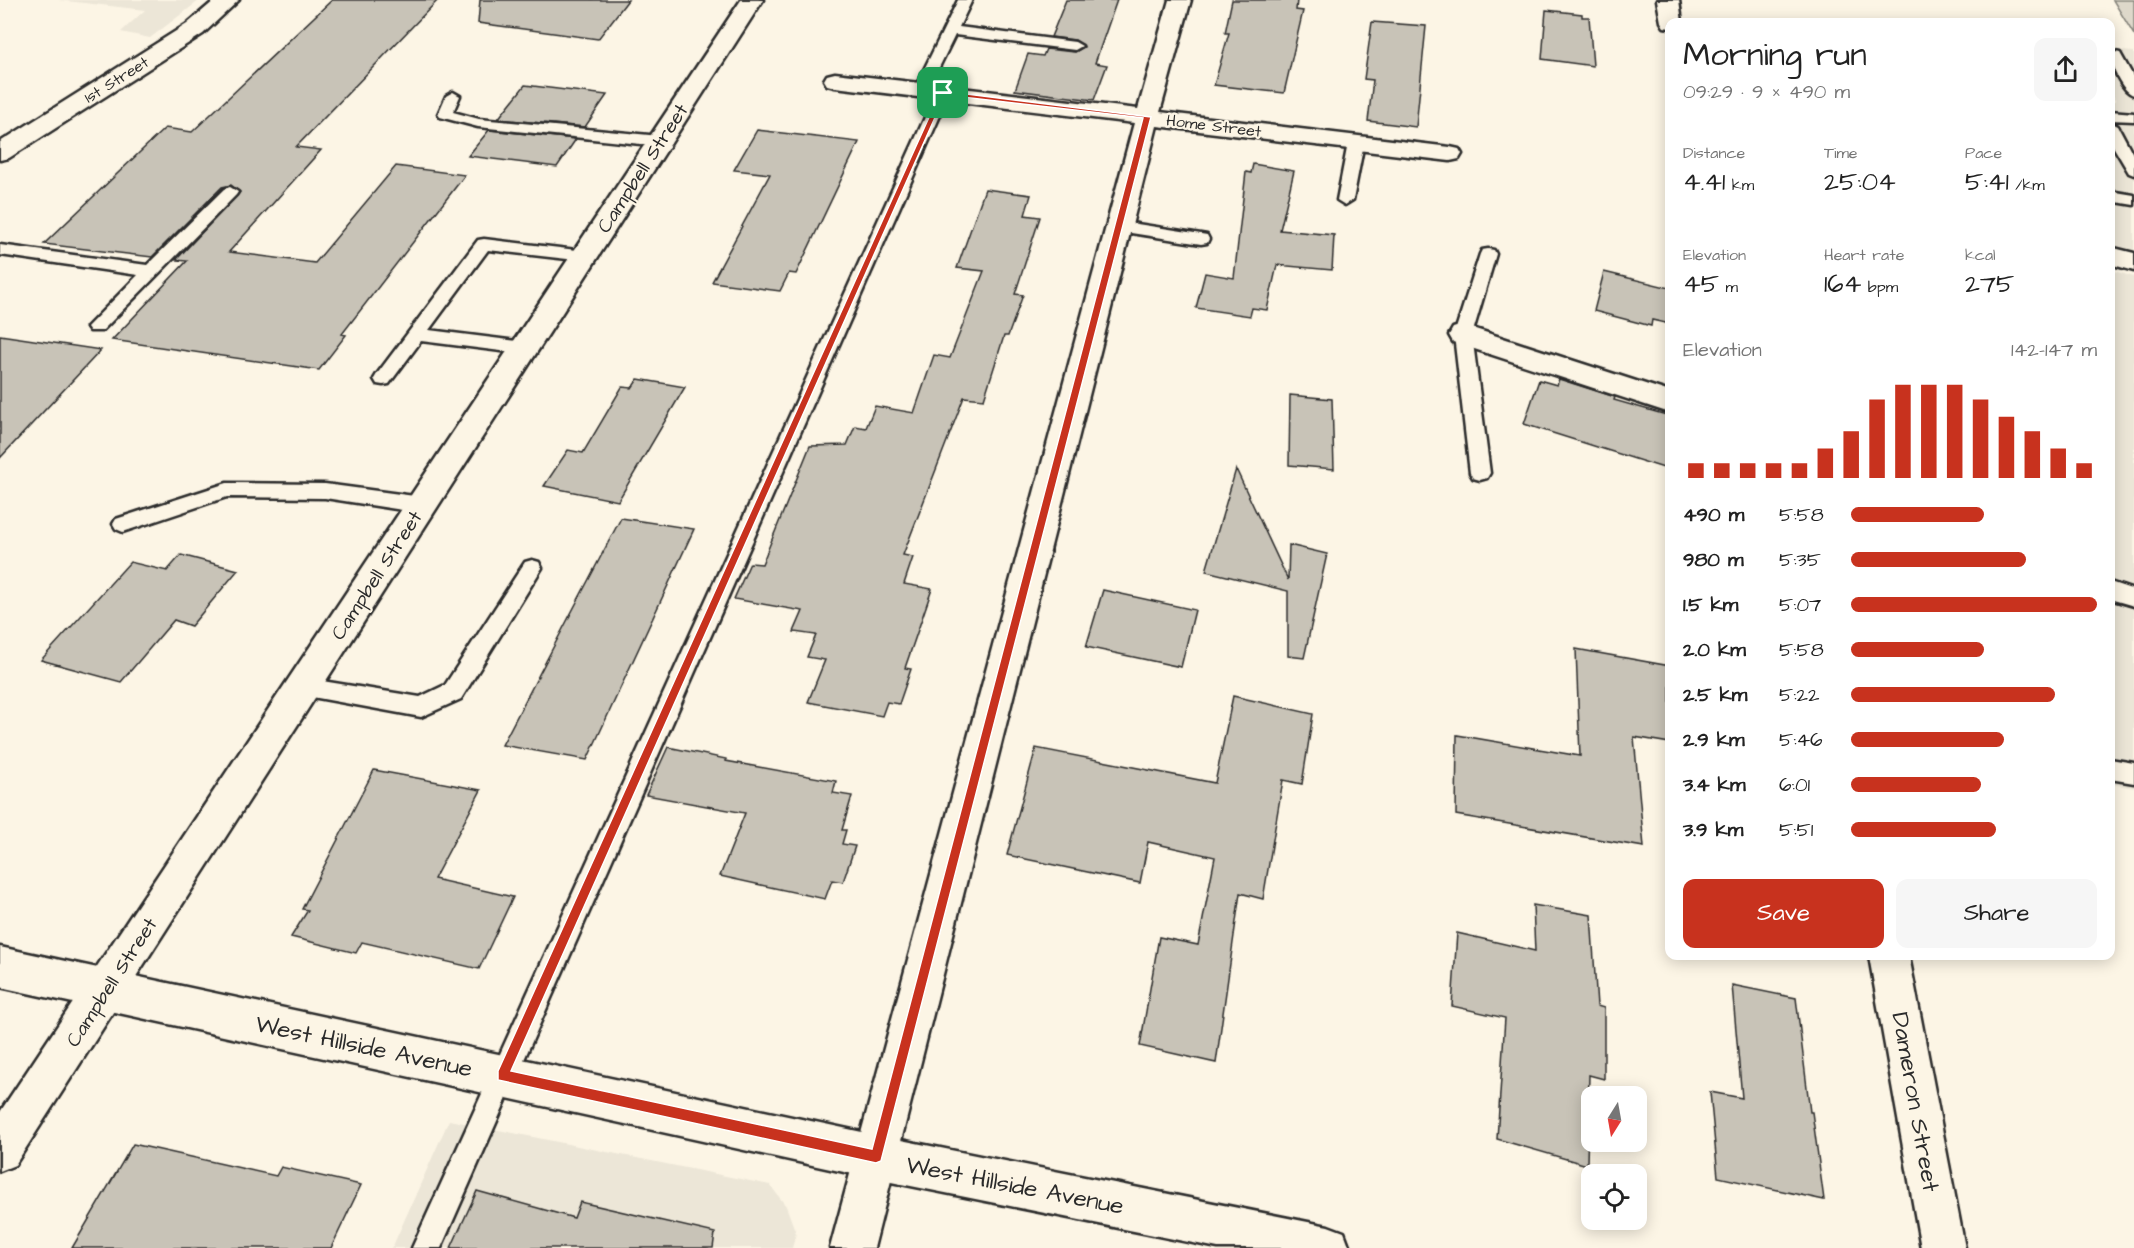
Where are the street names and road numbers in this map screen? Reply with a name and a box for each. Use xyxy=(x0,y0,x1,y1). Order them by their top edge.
street label: 1st Street xyxy=(80,51,153,108)
street label: Campbell Street xyxy=(590,98,695,239)
street label: Home Street xyxy=(1165,109,1263,143)
street label: Campbell Street xyxy=(324,505,429,646)
street label: Campbell Street xyxy=(59,912,164,1053)
street label: West Hillside Avenue xyxy=(252,1007,476,1087)
street label: Dameron Street xyxy=(1882,1010,1948,1195)
street label: West Hillside Avenue xyxy=(903,1148,1127,1224)

